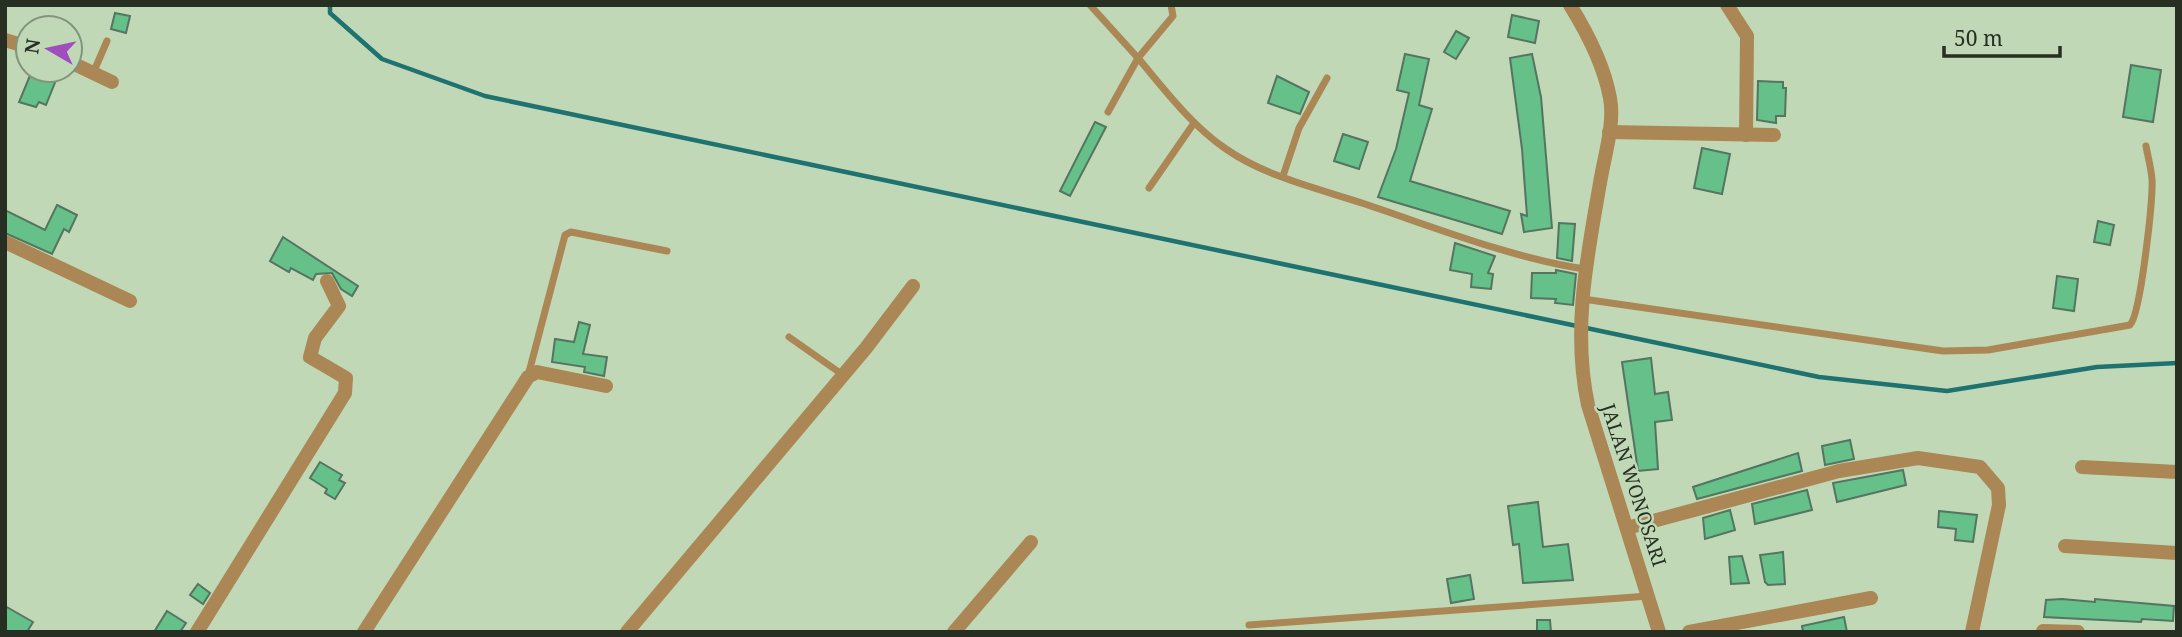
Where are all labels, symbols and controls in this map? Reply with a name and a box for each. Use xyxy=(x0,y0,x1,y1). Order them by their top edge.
north arrow xyxy=(14,14,84,84)
scale bar xyxy=(1944,14,2060,58)
text: 50 m xyxy=(1954,24,2003,52)
text: N xyxy=(18,37,46,56)
street label: JALAN WONOSARI xyxy=(1595,399,1673,570)

